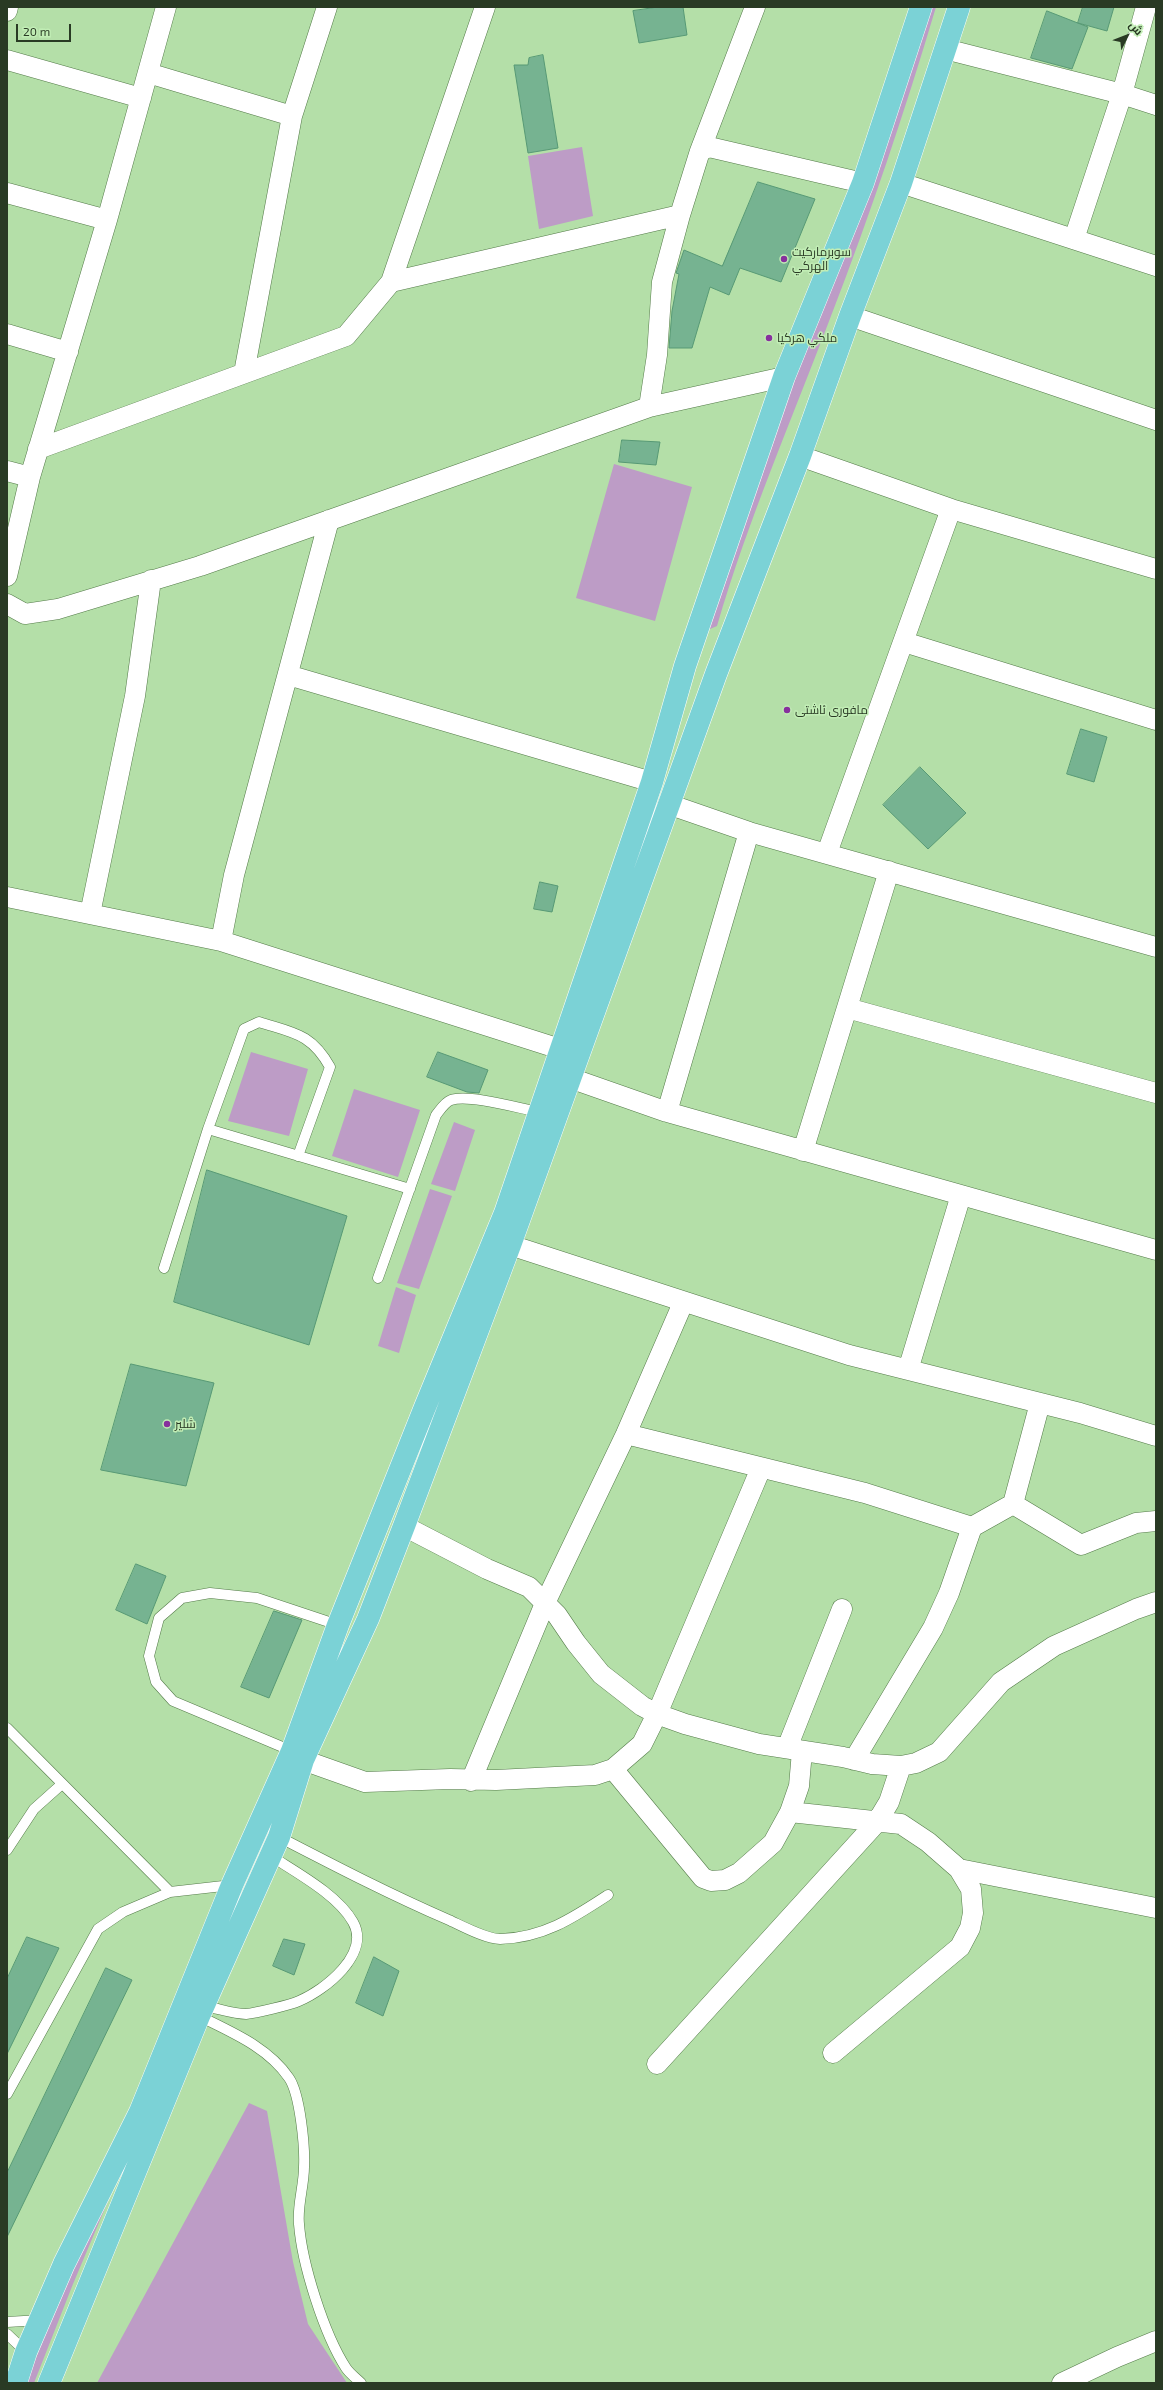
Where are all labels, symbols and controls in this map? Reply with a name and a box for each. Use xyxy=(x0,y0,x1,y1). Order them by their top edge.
scale bar xyxy=(18,16,73,42)
north arrow xyxy=(1107,16,1147,56)
text: ش xyxy=(1127,18,1146,37)
text: 20 m xyxy=(23,24,50,38)
place label: سوبرماركيت الهركي xyxy=(792,245,851,273)
marker: سوبرماركيت الهركي xyxy=(779,254,789,264)
place label: ملكي هركيا xyxy=(777,331,837,345)
marker: ملكي هركيا xyxy=(764,333,774,343)
place label: مافوری ئاشتی xyxy=(795,703,868,717)
marker: مافوری ئاشتی xyxy=(782,705,792,715)
place label: شلير xyxy=(175,1417,196,1431)
marker: شلير xyxy=(162,1419,172,1429)

